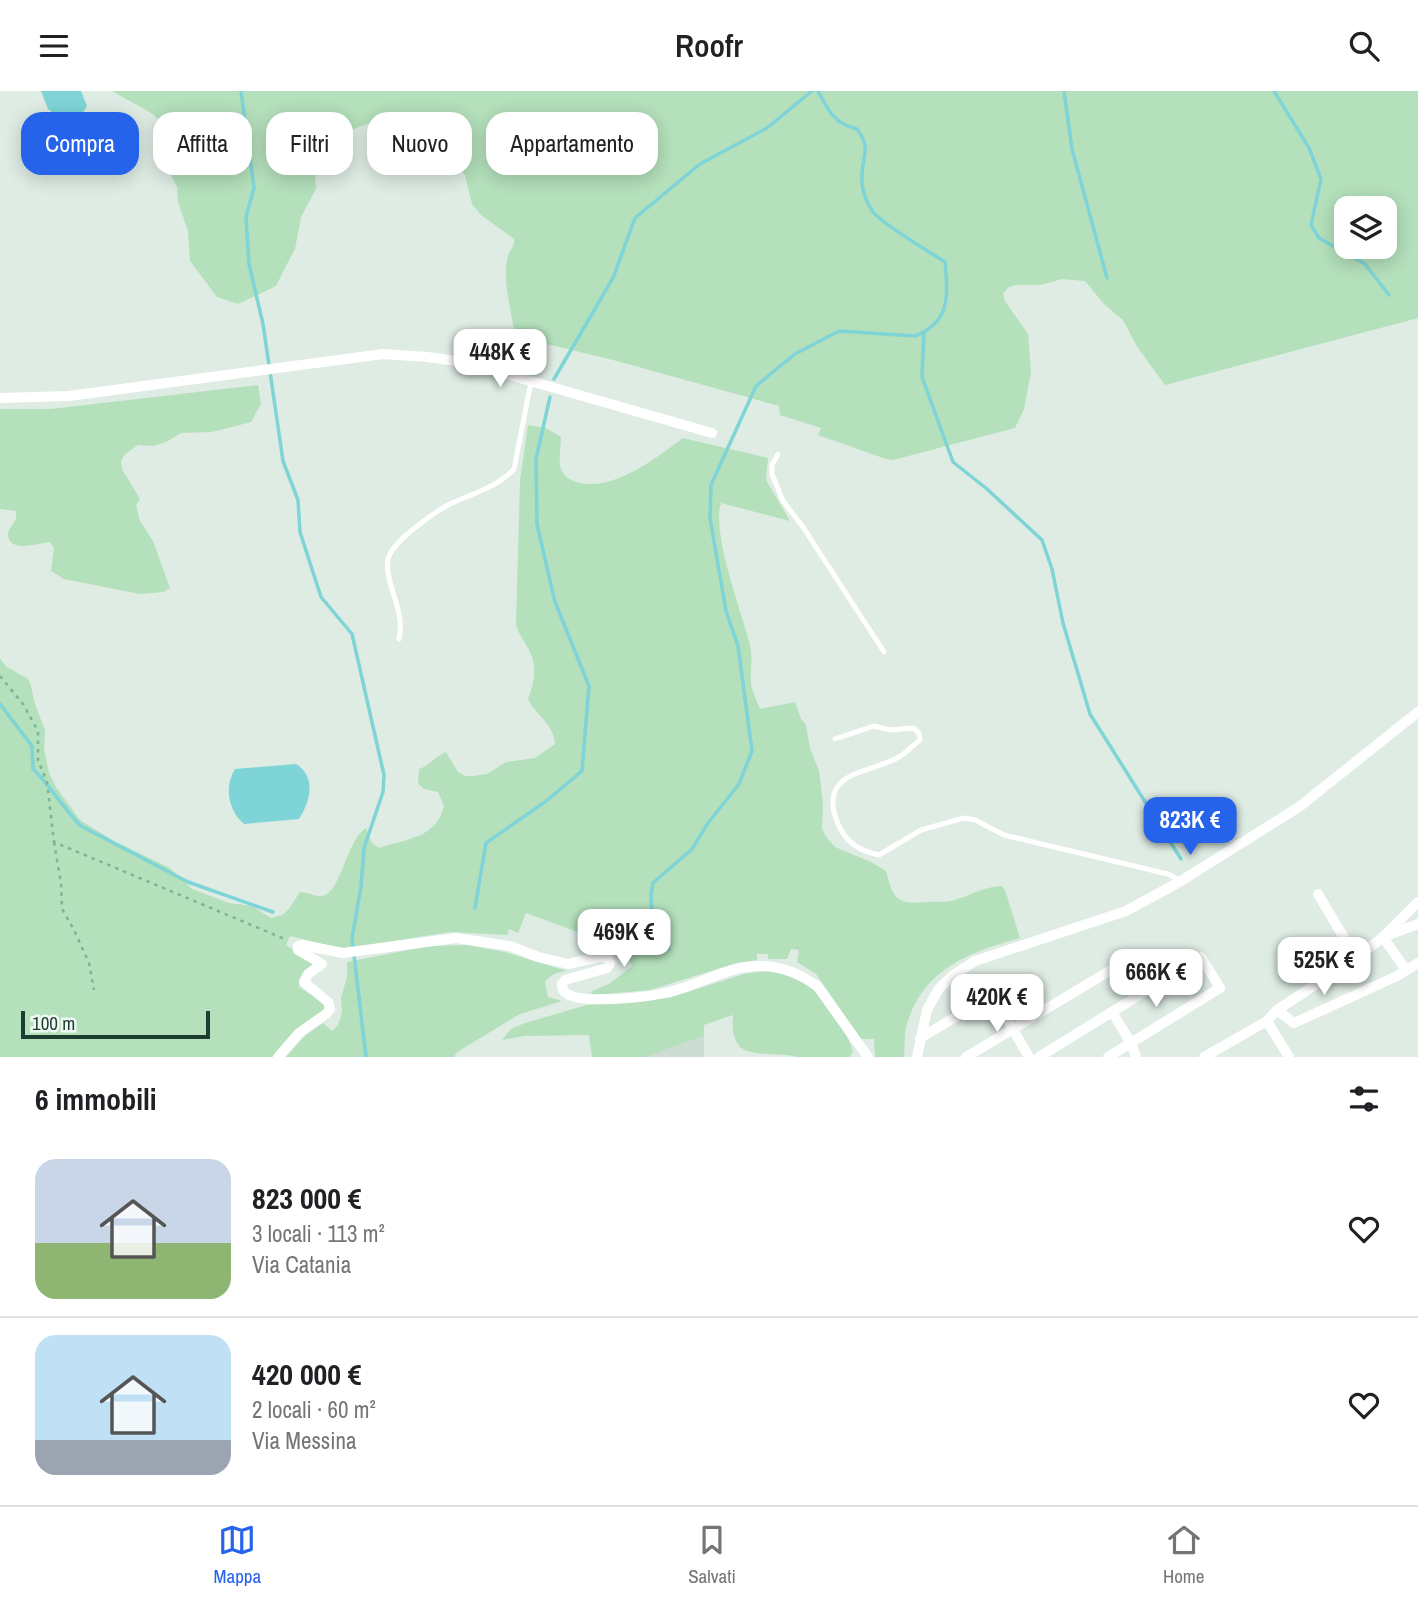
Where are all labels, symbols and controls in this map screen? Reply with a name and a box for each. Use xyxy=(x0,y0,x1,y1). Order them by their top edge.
text: Roofr xyxy=(675,24,743,67)
icon: menu xyxy=(35,27,73,65)
icon: search xyxy=(1345,27,1383,65)
chip: Compra xyxy=(21,112,139,175)
chip: Affitta xyxy=(153,112,252,175)
chip: Filtri xyxy=(266,112,353,175)
chip: Nuovo xyxy=(367,112,472,175)
chip: Appartamento xyxy=(486,112,658,175)
map controls xyxy=(1334,196,1397,259)
button: layers xyxy=(1334,196,1397,259)
pin: 448K € xyxy=(443,329,557,389)
text: 448K € xyxy=(470,336,530,367)
pin: 823K € xyxy=(1133,797,1247,857)
text: 823K € xyxy=(1160,804,1220,835)
pin: 469K € xyxy=(567,909,681,969)
text: 469K € xyxy=(594,916,654,947)
pin: 525K € xyxy=(1267,937,1381,997)
text: 525K € xyxy=(1294,944,1354,975)
pin: 666K € xyxy=(1099,949,1213,1009)
text: 666K € xyxy=(1126,956,1186,987)
pin: 420K € xyxy=(940,975,1054,1034)
text: 420K € xyxy=(967,981,1027,1012)
scale bar xyxy=(21,1008,210,1040)
text: 100 m xyxy=(32,1010,75,1036)
text: 6 immobili xyxy=(35,1079,157,1119)
icon: filters xyxy=(1345,1080,1383,1118)
text: 823 000 € xyxy=(252,1178,361,1218)
icon: home xyxy=(91,1187,175,1271)
icon: heart xyxy=(1345,1210,1383,1248)
text: 3 locali · 113 m² xyxy=(252,1218,385,1249)
text: Via Catania xyxy=(252,1249,351,1280)
text: 420 000 € xyxy=(252,1354,361,1394)
icon: home xyxy=(91,1363,175,1447)
icon: heart xyxy=(1345,1386,1383,1424)
text: 2 locali · 60 m² xyxy=(252,1394,376,1425)
text: Via Messina xyxy=(252,1425,357,1456)
tab: Mappa xyxy=(214,1521,261,1589)
tab: Salvati xyxy=(688,1521,736,1589)
tab: Home xyxy=(1163,1521,1204,1589)

